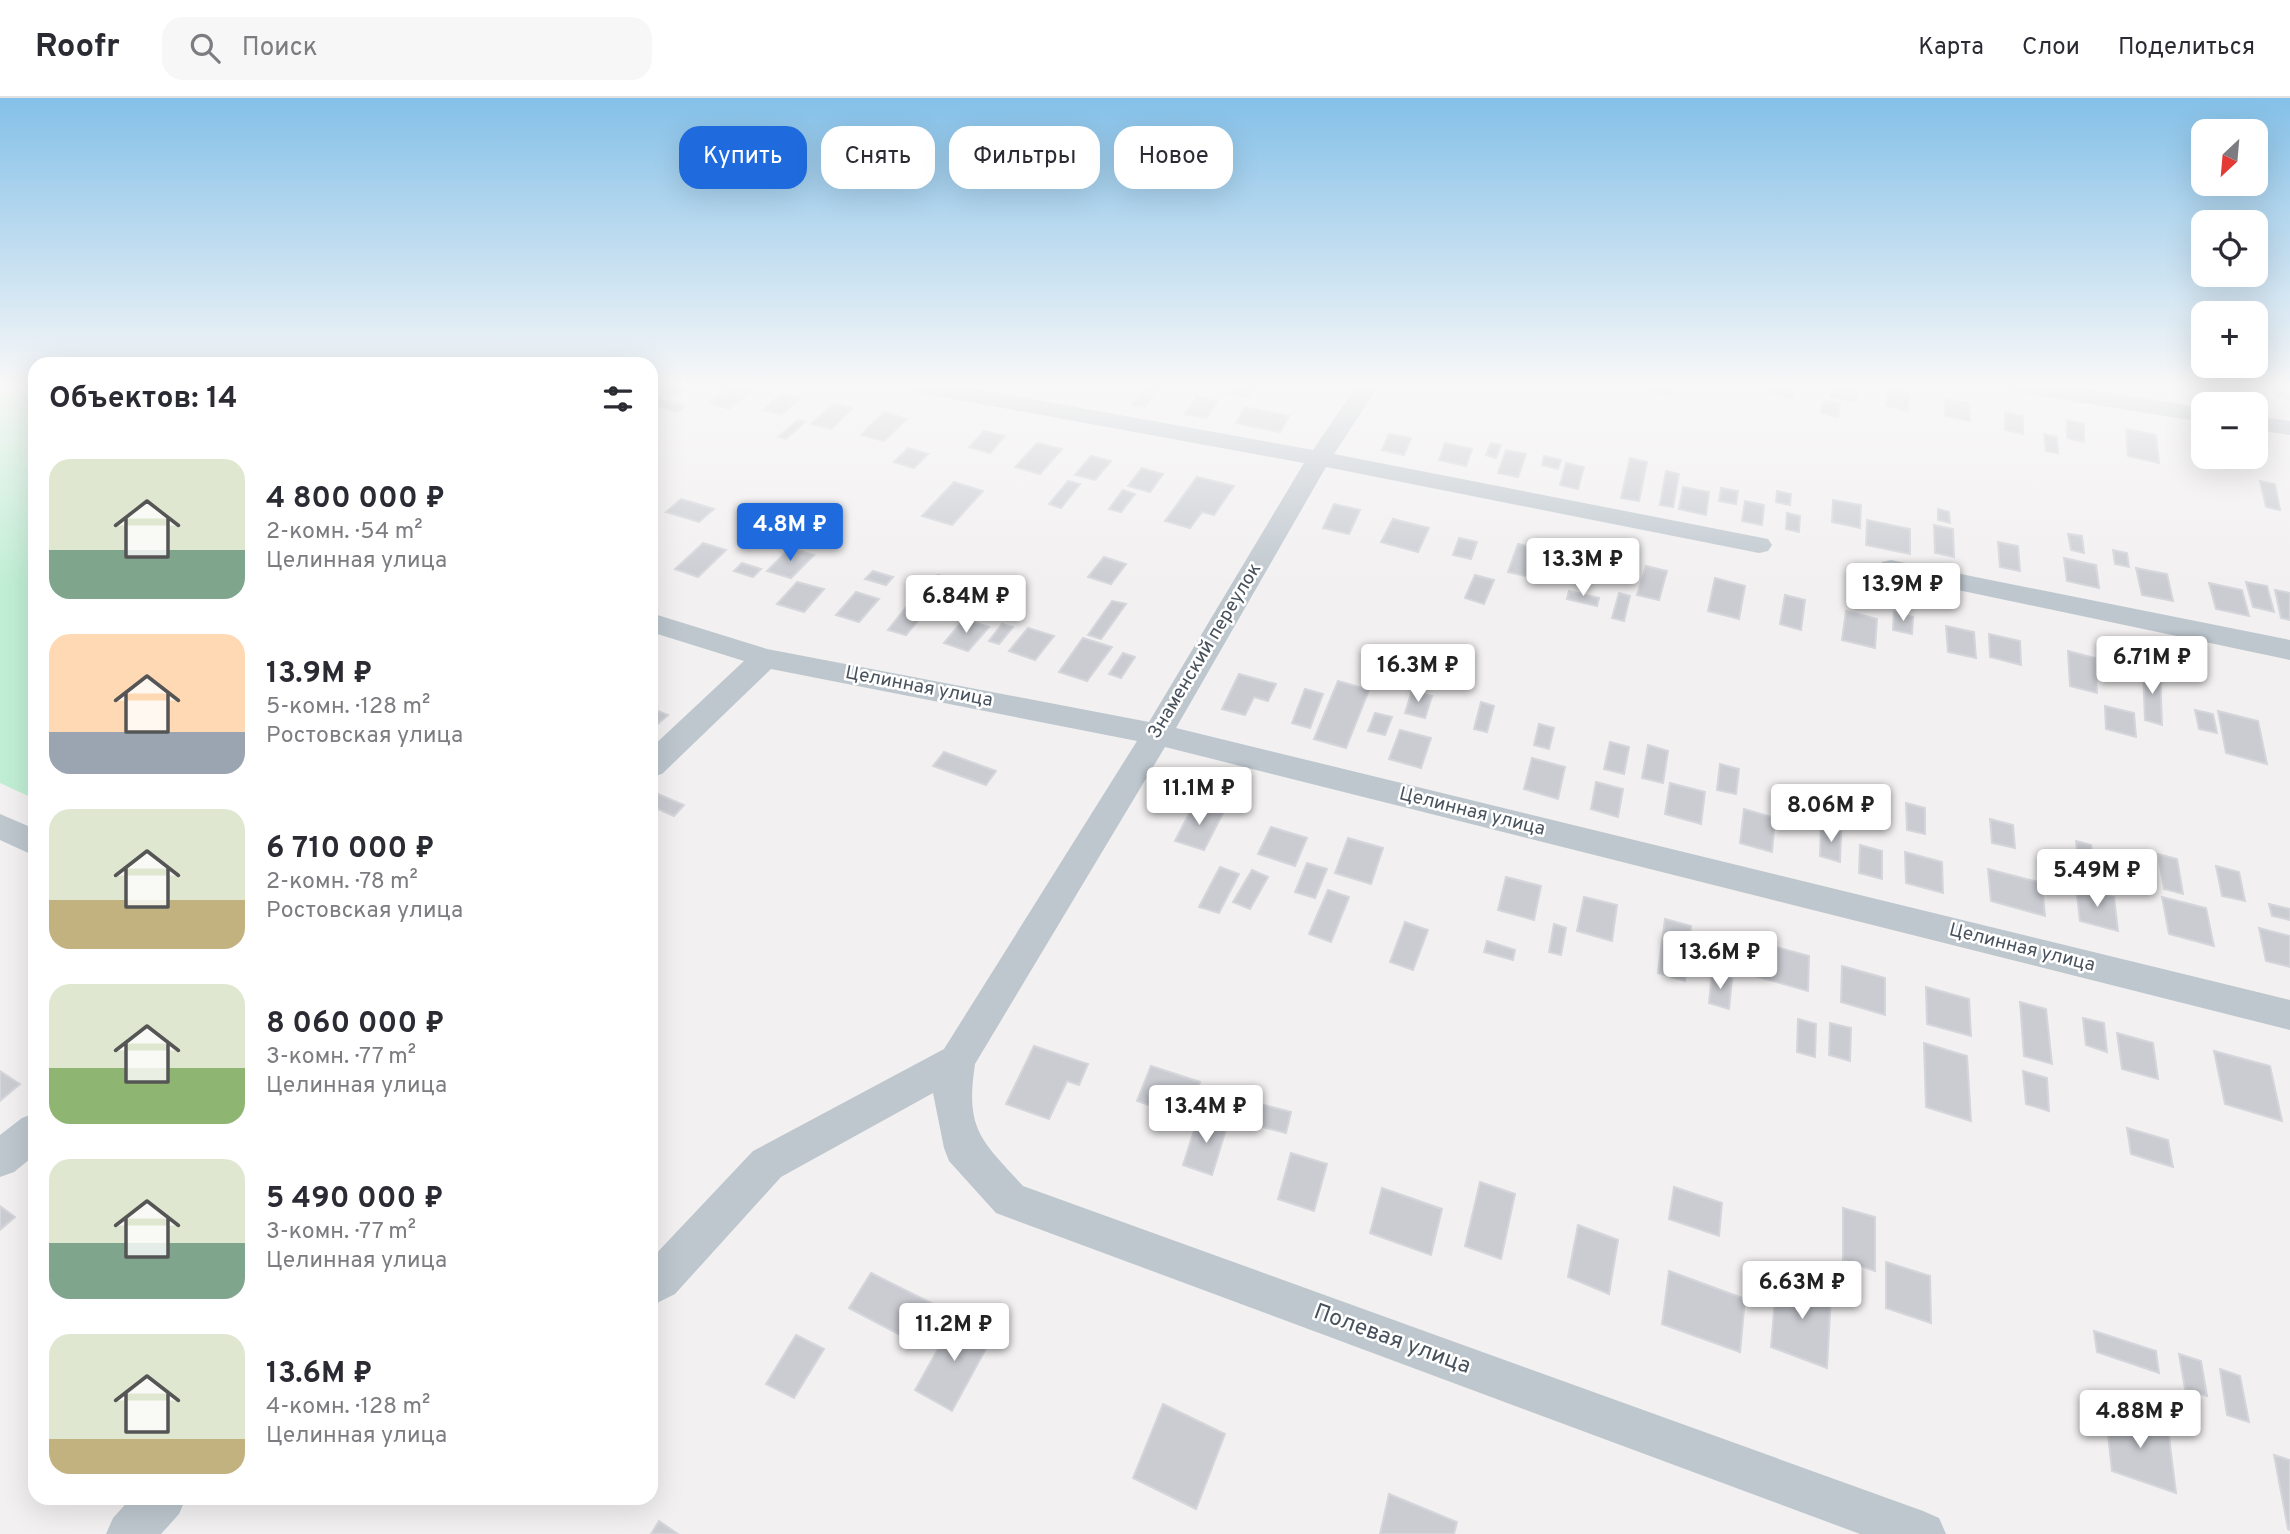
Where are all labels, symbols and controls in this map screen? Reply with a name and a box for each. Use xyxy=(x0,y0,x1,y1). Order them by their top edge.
search box xyxy=(162,17,652,80)
text: Roofr xyxy=(35,27,120,69)
icon: search xyxy=(186,29,224,67)
text: Поиск xyxy=(242,32,318,65)
text: Карта xyxy=(1918,33,1984,63)
text: Слои xyxy=(2022,33,2080,63)
text: Поделиться xyxy=(2118,33,2255,63)
north arrow xyxy=(2191,119,2268,196)
map controls xyxy=(2191,119,2268,469)
chip: Купить xyxy=(679,126,807,189)
chip: Снять xyxy=(821,126,935,189)
chip: Фильтры xyxy=(949,126,1100,189)
chip: Новое xyxy=(1114,126,1233,189)
button: locate xyxy=(2191,210,2268,287)
button: + xyxy=(2191,301,2268,378)
icon: filters xyxy=(599,380,637,418)
text: Объектов: 14 xyxy=(49,381,237,418)
button: − xyxy=(2191,392,2268,469)
text: 4 800 000 ₽ xyxy=(266,481,445,518)
icon: home xyxy=(105,487,189,571)
pin: 4.8M ₽ xyxy=(733,504,847,563)
text: 4.8M ₽ xyxy=(753,511,827,540)
text: 2-комн. · 54 m² xyxy=(266,518,422,547)
pin: 13.3M ₽ xyxy=(1518,538,1648,598)
text: 13.3M ₽ xyxy=(1542,546,1624,575)
text: Целинная улица xyxy=(266,547,447,576)
street label: Знаменский переулок xyxy=(1143,559,1267,743)
pin: 13.9M ₽ xyxy=(1838,564,1968,623)
text: 13.9M ₽ xyxy=(1862,571,1944,600)
pin: 6.84M ₽ xyxy=(901,575,1031,635)
text: 6.84M ₽ xyxy=(922,583,1010,612)
pin: 6.71M ₽ xyxy=(2087,636,2217,696)
pin: 16.3M ₽ xyxy=(1353,644,1483,704)
text: 6.71M ₽ xyxy=(2112,644,2192,673)
text: 16.3M ₽ xyxy=(1377,652,1459,681)
text: 13.9M ₽ xyxy=(266,656,373,693)
street label: Целинная улица xyxy=(843,661,995,713)
icon: home xyxy=(105,662,189,746)
text: 5-комн. · 128 m² xyxy=(266,693,430,722)
text: Ростовская улица xyxy=(266,722,463,751)
pin: 11.1M ₽ xyxy=(1134,768,1264,827)
text: 11.1M ₽ xyxy=(1163,775,1235,804)
street label: Целинная улица xyxy=(1396,782,1548,842)
pin: 8.06M ₽ xyxy=(1766,784,1896,844)
text: 8.06M ₽ xyxy=(1787,792,1875,821)
text: 6 710 000 ₽ xyxy=(266,831,434,868)
icon: home xyxy=(105,837,189,921)
pin: 5.49M ₽ xyxy=(2032,850,2162,909)
text: 5.49M ₽ xyxy=(2053,857,2141,886)
text: 2-комн. · 78 m² xyxy=(266,868,418,897)
text: Ростовская улица xyxy=(266,897,463,926)
street label: Целинная улица xyxy=(1946,918,2098,978)
pin: 13.6M ₽ xyxy=(1655,932,1785,991)
text: 13.6M ₽ xyxy=(1679,939,1761,968)
text: 8 060 000 ₽ xyxy=(266,1006,444,1043)
icon: home xyxy=(105,1012,189,1096)
text: 3-комн. · 77 m² xyxy=(266,1043,416,1072)
text: Целинная улица xyxy=(266,1072,447,1101)
pin: 13.4M ₽ xyxy=(1141,1086,1271,1145)
text: 13.4M ₽ xyxy=(1165,1093,1247,1122)
text: 5 490 000 ₽ xyxy=(266,1181,444,1218)
icon: home xyxy=(105,1187,189,1271)
text: 3-комн. · 77 m² xyxy=(266,1218,416,1247)
text: Целинная улица xyxy=(266,1247,447,1276)
pin: 6.63M ₽ xyxy=(1737,1262,1867,1321)
text: 6.63M ₽ xyxy=(1758,1269,1846,1298)
street label: Полевая улица xyxy=(1309,1298,1475,1382)
pin: 11.2M ₽ xyxy=(889,1304,1019,1363)
text: 11.2M ₽ xyxy=(915,1311,993,1340)
text: 13.6M ₽ xyxy=(266,1356,373,1393)
icon: home xyxy=(105,1362,189,1446)
pin: 4.88M ₽ xyxy=(2075,1390,2205,1450)
text: 4-комн. · 128 m² xyxy=(266,1393,430,1422)
text: 4.88M ₽ xyxy=(2096,1398,2184,1427)
text: Целинная улица xyxy=(266,1422,447,1451)

